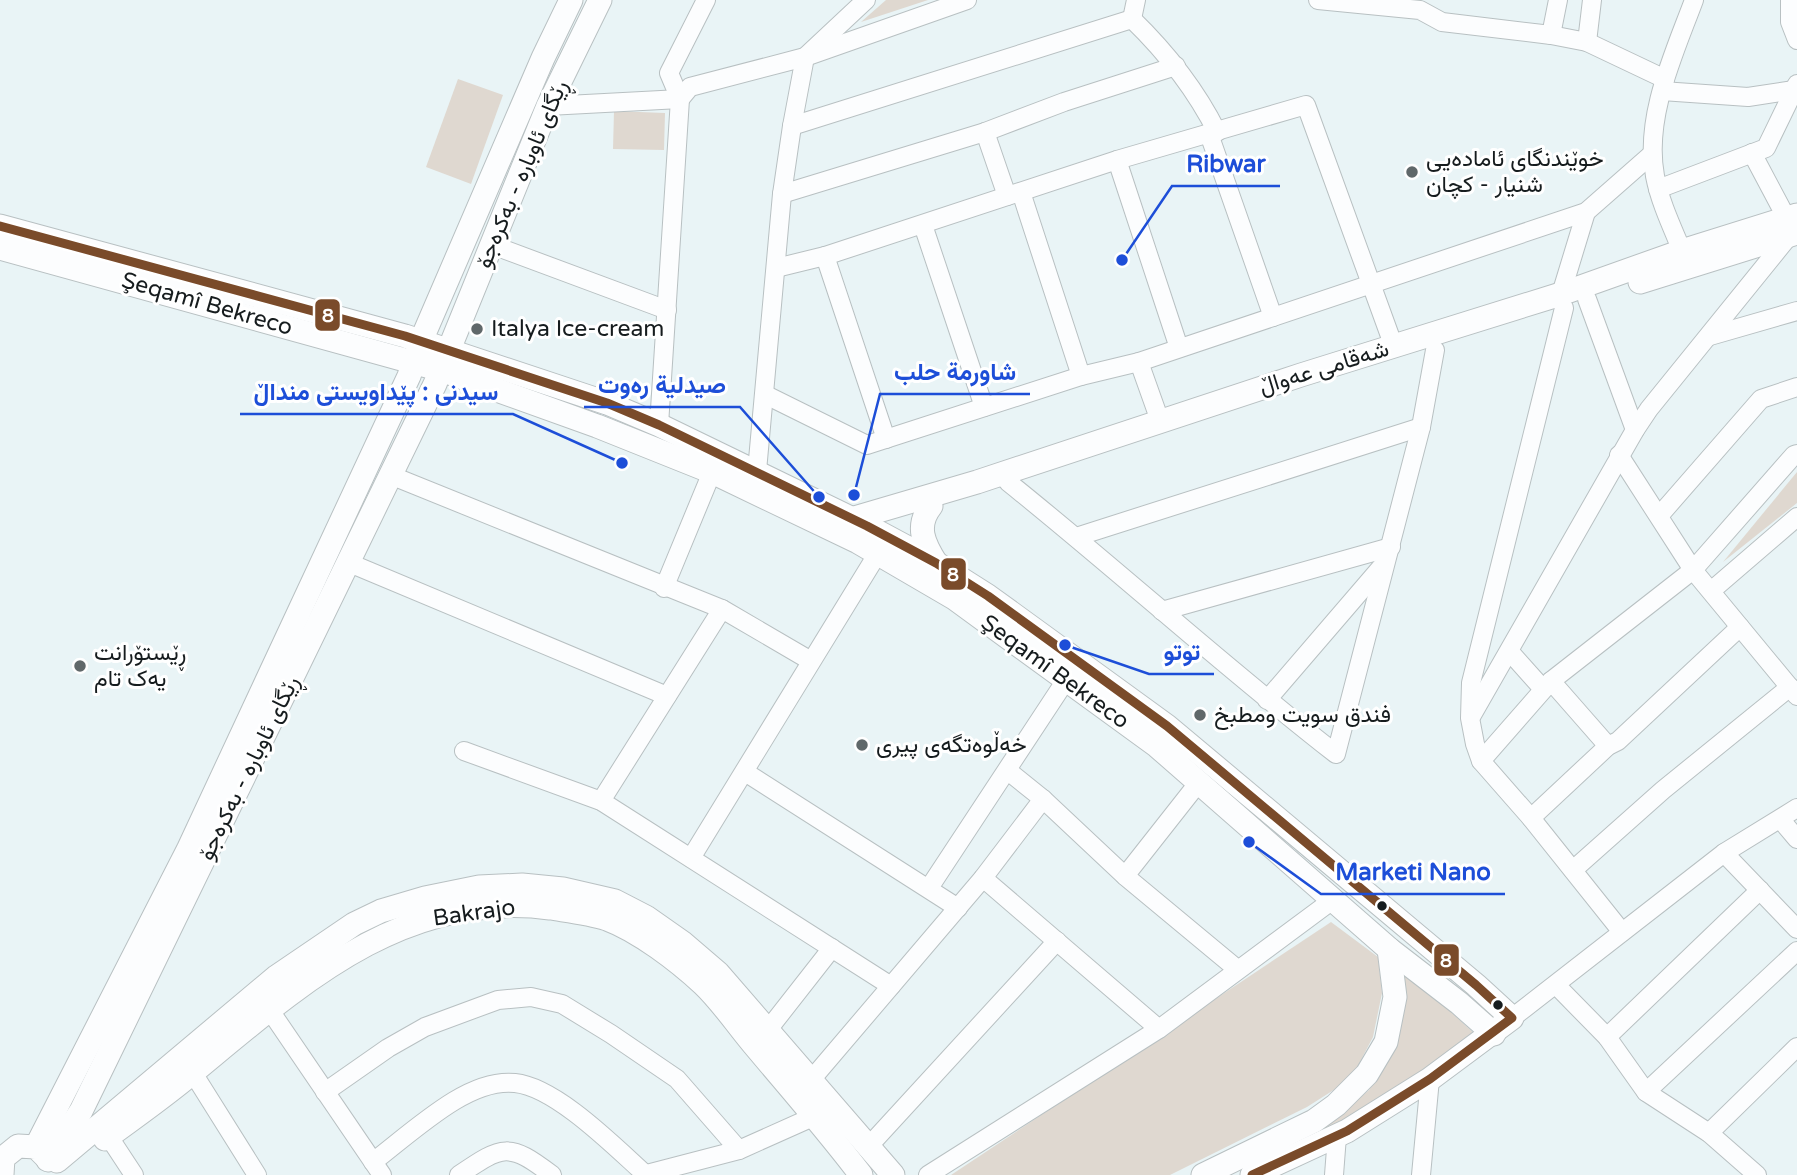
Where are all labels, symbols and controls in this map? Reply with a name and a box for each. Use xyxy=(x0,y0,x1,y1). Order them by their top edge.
street label: ڕێگای ئاوبارە - بەکرەجۆ xyxy=(470,76,578,274)
callout: Ribwar xyxy=(1172,141,1280,186)
place label: خوێندنگای ئامادەیی شنیار - کچان xyxy=(1426,145,1604,200)
text: Ribwar xyxy=(1186,150,1267,179)
marker: خوێندنگای ئامادەیی شنیار - کچان xyxy=(1404,164,1420,180)
street label: Şeqamî Bekreco xyxy=(118,266,296,342)
line badge: 8 xyxy=(314,298,341,332)
text: 8 xyxy=(322,305,334,327)
place label: Italya Ice-cream xyxy=(491,315,664,343)
marker: Italya Ice-cream xyxy=(469,321,485,337)
street label: شەقامی عەواڵ xyxy=(1256,335,1392,401)
callout: شاورمة حلب xyxy=(880,349,1030,394)
text: شاورمة حلب xyxy=(894,358,1016,387)
callout: صیدلیة رەوت xyxy=(584,362,740,407)
callout: سیدنی : پێداویستی منداڵ xyxy=(240,369,513,414)
text: صیدلیة رەوت xyxy=(598,371,726,400)
text: سیدنی : پێداویستی منداڵ xyxy=(254,378,498,408)
line badge: 8 xyxy=(940,557,967,591)
text: 8 xyxy=(947,564,959,586)
street label: Şeqamî Bekreco xyxy=(975,609,1135,735)
callout: توتو xyxy=(1149,629,1214,674)
text: توتو xyxy=(1164,638,1200,667)
place label: ڕێستۆرانت یەک تام xyxy=(94,639,187,693)
marker: ڕێستۆرانت یەک تام xyxy=(72,658,88,674)
street label: ڕێگای ئاوبارە - بەکرەجۆ xyxy=(192,671,309,866)
place label: فندق سويت ومطبخ xyxy=(1214,701,1391,730)
marker: فندق سويت ومطبخ xyxy=(1192,707,1208,723)
place label: خەڵوەتگەی پیری xyxy=(876,731,1027,760)
marker: خەڵوەتگەی پیری xyxy=(854,737,870,753)
callout: Marketi Nano xyxy=(1321,849,1505,894)
text: Marketi Nano xyxy=(1335,858,1491,887)
street label: Bakrajo xyxy=(431,893,517,933)
unlabelled marker xyxy=(1375,899,1389,913)
line badge: 8 xyxy=(1433,943,1460,977)
text: 8 xyxy=(1440,950,1452,972)
unlabelled marker xyxy=(1491,998,1505,1012)

